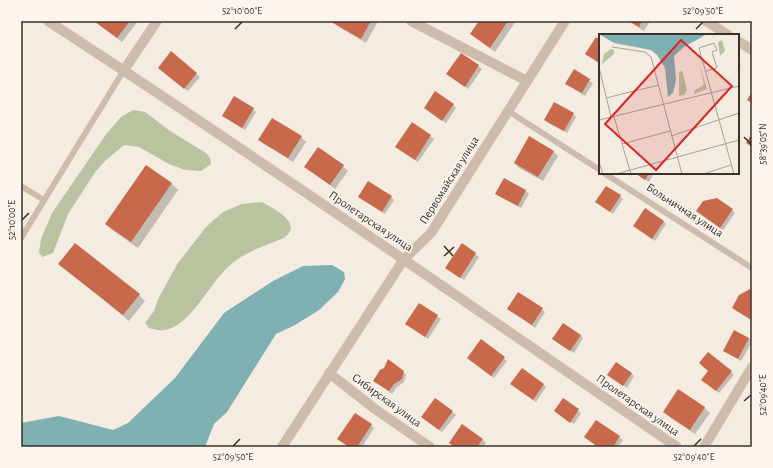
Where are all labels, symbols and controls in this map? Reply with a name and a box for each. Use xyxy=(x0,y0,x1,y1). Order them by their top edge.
text: 52°10'00"E xyxy=(222,6,262,16)
text: 52°09'50"E xyxy=(683,6,723,16)
inset map xyxy=(599,34,739,174)
text: 58°39'05"N xyxy=(758,123,768,165)
street label: Первомайская улица xyxy=(417,134,482,227)
street label: Больничная улица xyxy=(644,181,726,240)
street label: Пролетарская улица xyxy=(326,189,416,255)
text: 52°10'00"E xyxy=(7,200,17,240)
street label: Сибирская улица xyxy=(349,371,424,430)
street label: Пролетарская улица xyxy=(594,372,682,439)
text: 52°09'40"E xyxy=(758,374,768,416)
text: 52°09'50"E xyxy=(213,452,253,462)
text: 52°09'40"E xyxy=(673,452,715,462)

